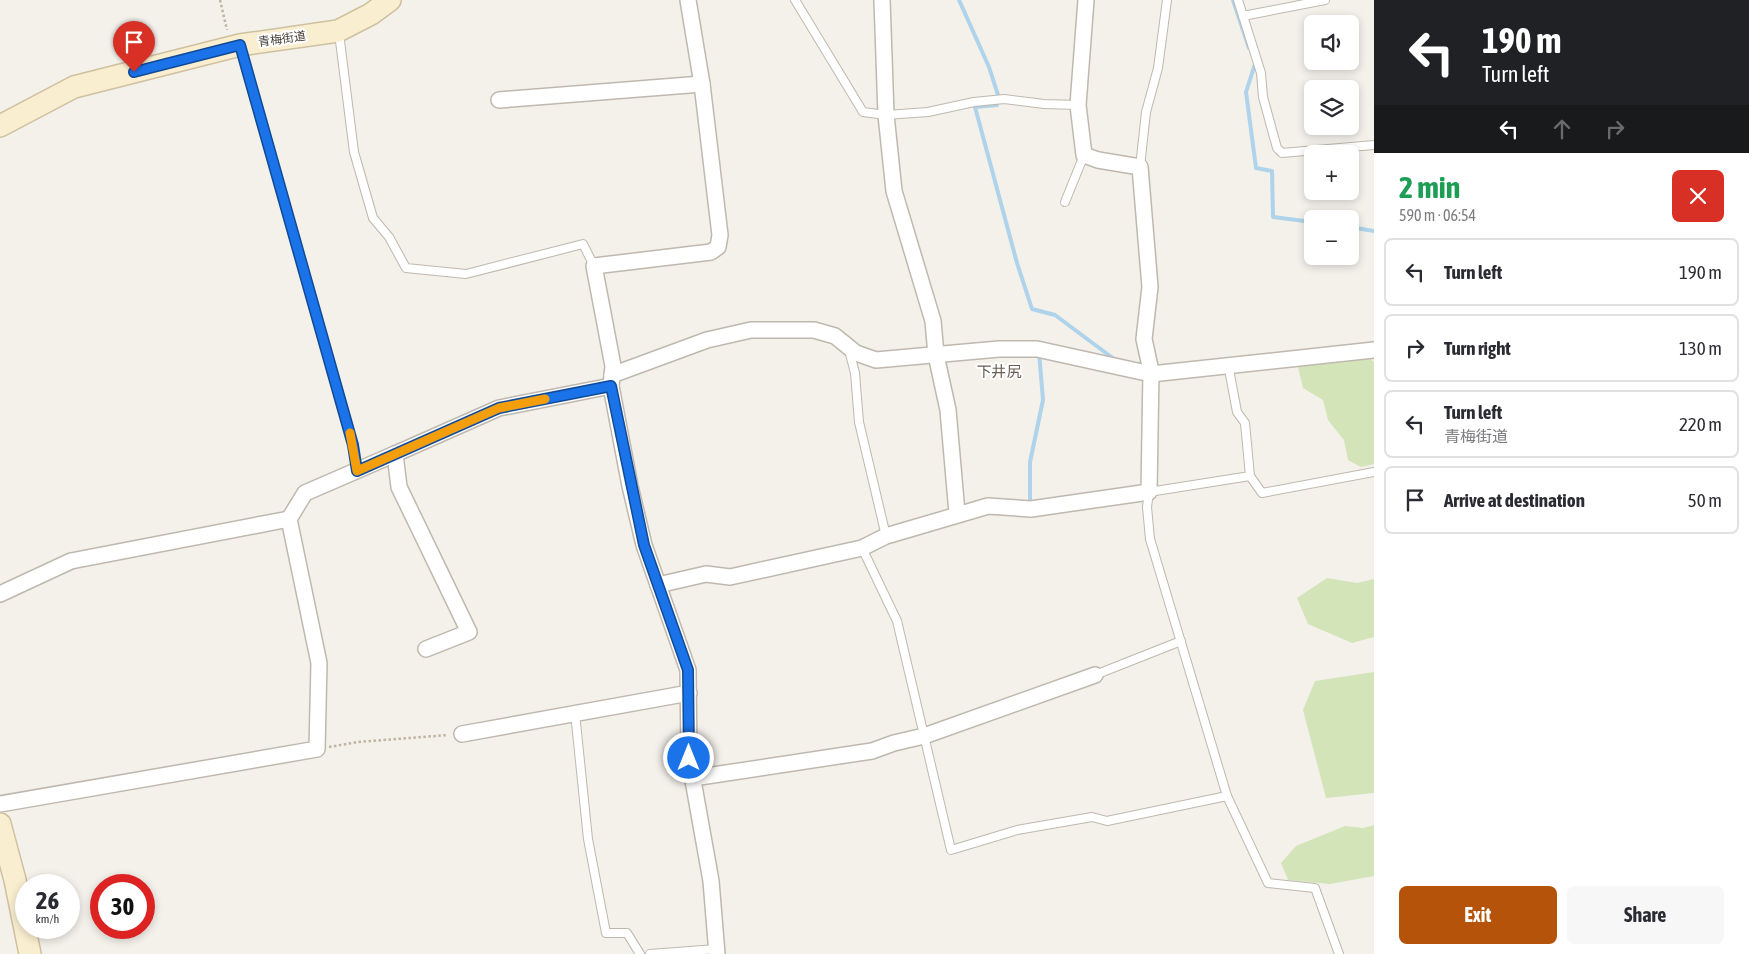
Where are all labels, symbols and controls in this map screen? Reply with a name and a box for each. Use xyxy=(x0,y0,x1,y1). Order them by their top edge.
map controls xyxy=(1304,15,1359,265)
button: sound xyxy=(1304,15,1359,70)
icon: left xyxy=(1399,20,1464,85)
text: 190 m xyxy=(1482,20,1561,60)
pin xyxy=(113,21,155,72)
icon: arrive xyxy=(120,28,148,56)
street label: 青梅街道 xyxy=(257,29,307,49)
text: Turn left xyxy=(1482,61,1549,87)
button: layers xyxy=(1304,80,1359,135)
icon: left xyxy=(1495,115,1523,143)
icon: ahead xyxy=(1548,115,1576,143)
icon: right xyxy=(1601,115,1629,143)
button: + xyxy=(1304,145,1359,200)
text: 2 min xyxy=(1399,170,1460,204)
button: close xyxy=(1672,170,1724,222)
text: 590 m · 06:54 xyxy=(1399,206,1476,224)
button: − xyxy=(1304,210,1359,265)
icon: left xyxy=(1401,258,1429,286)
text: Turn left xyxy=(1444,261,1502,283)
text: 190 m xyxy=(1679,261,1722,283)
icon: right xyxy=(1401,334,1429,362)
text: Turn right xyxy=(1444,337,1511,359)
text: 130 m xyxy=(1679,337,1722,359)
district label: 下井尻 xyxy=(976,363,1022,380)
text: Turn left xyxy=(1444,401,1502,423)
icon: left xyxy=(1401,410,1429,438)
text: 220 m xyxy=(1679,413,1722,435)
text: 青梅街道 xyxy=(1444,427,1508,445)
icon: arrive xyxy=(1401,486,1429,514)
text: Arrive at destination xyxy=(1444,489,1585,511)
text: 50 m xyxy=(1688,489,1722,511)
position arrow xyxy=(662,731,714,783)
speed limit sign: 30 xyxy=(90,874,155,939)
text: 26 xyxy=(36,886,59,914)
button: Exit xyxy=(1399,886,1557,944)
button: Share xyxy=(1567,886,1724,944)
text: km/h xyxy=(36,912,59,926)

